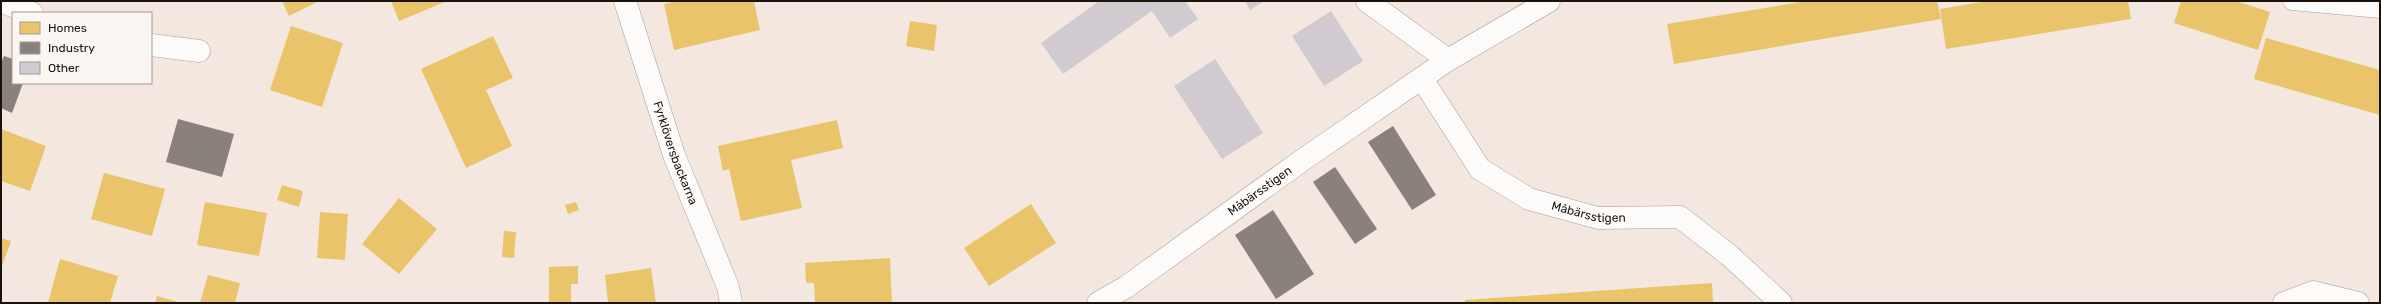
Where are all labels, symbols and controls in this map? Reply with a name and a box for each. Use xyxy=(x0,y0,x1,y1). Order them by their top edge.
legend xyxy=(12,12,152,84)
text: Homes xyxy=(48,21,87,35)
text: Industry xyxy=(48,41,95,55)
text: Other xyxy=(48,61,80,75)
street label: Fyrklöversbackarna xyxy=(650,99,701,207)
street label: Måbärsstigen xyxy=(1225,163,1295,219)
street label: Måbärsstigen xyxy=(1550,199,1626,225)

